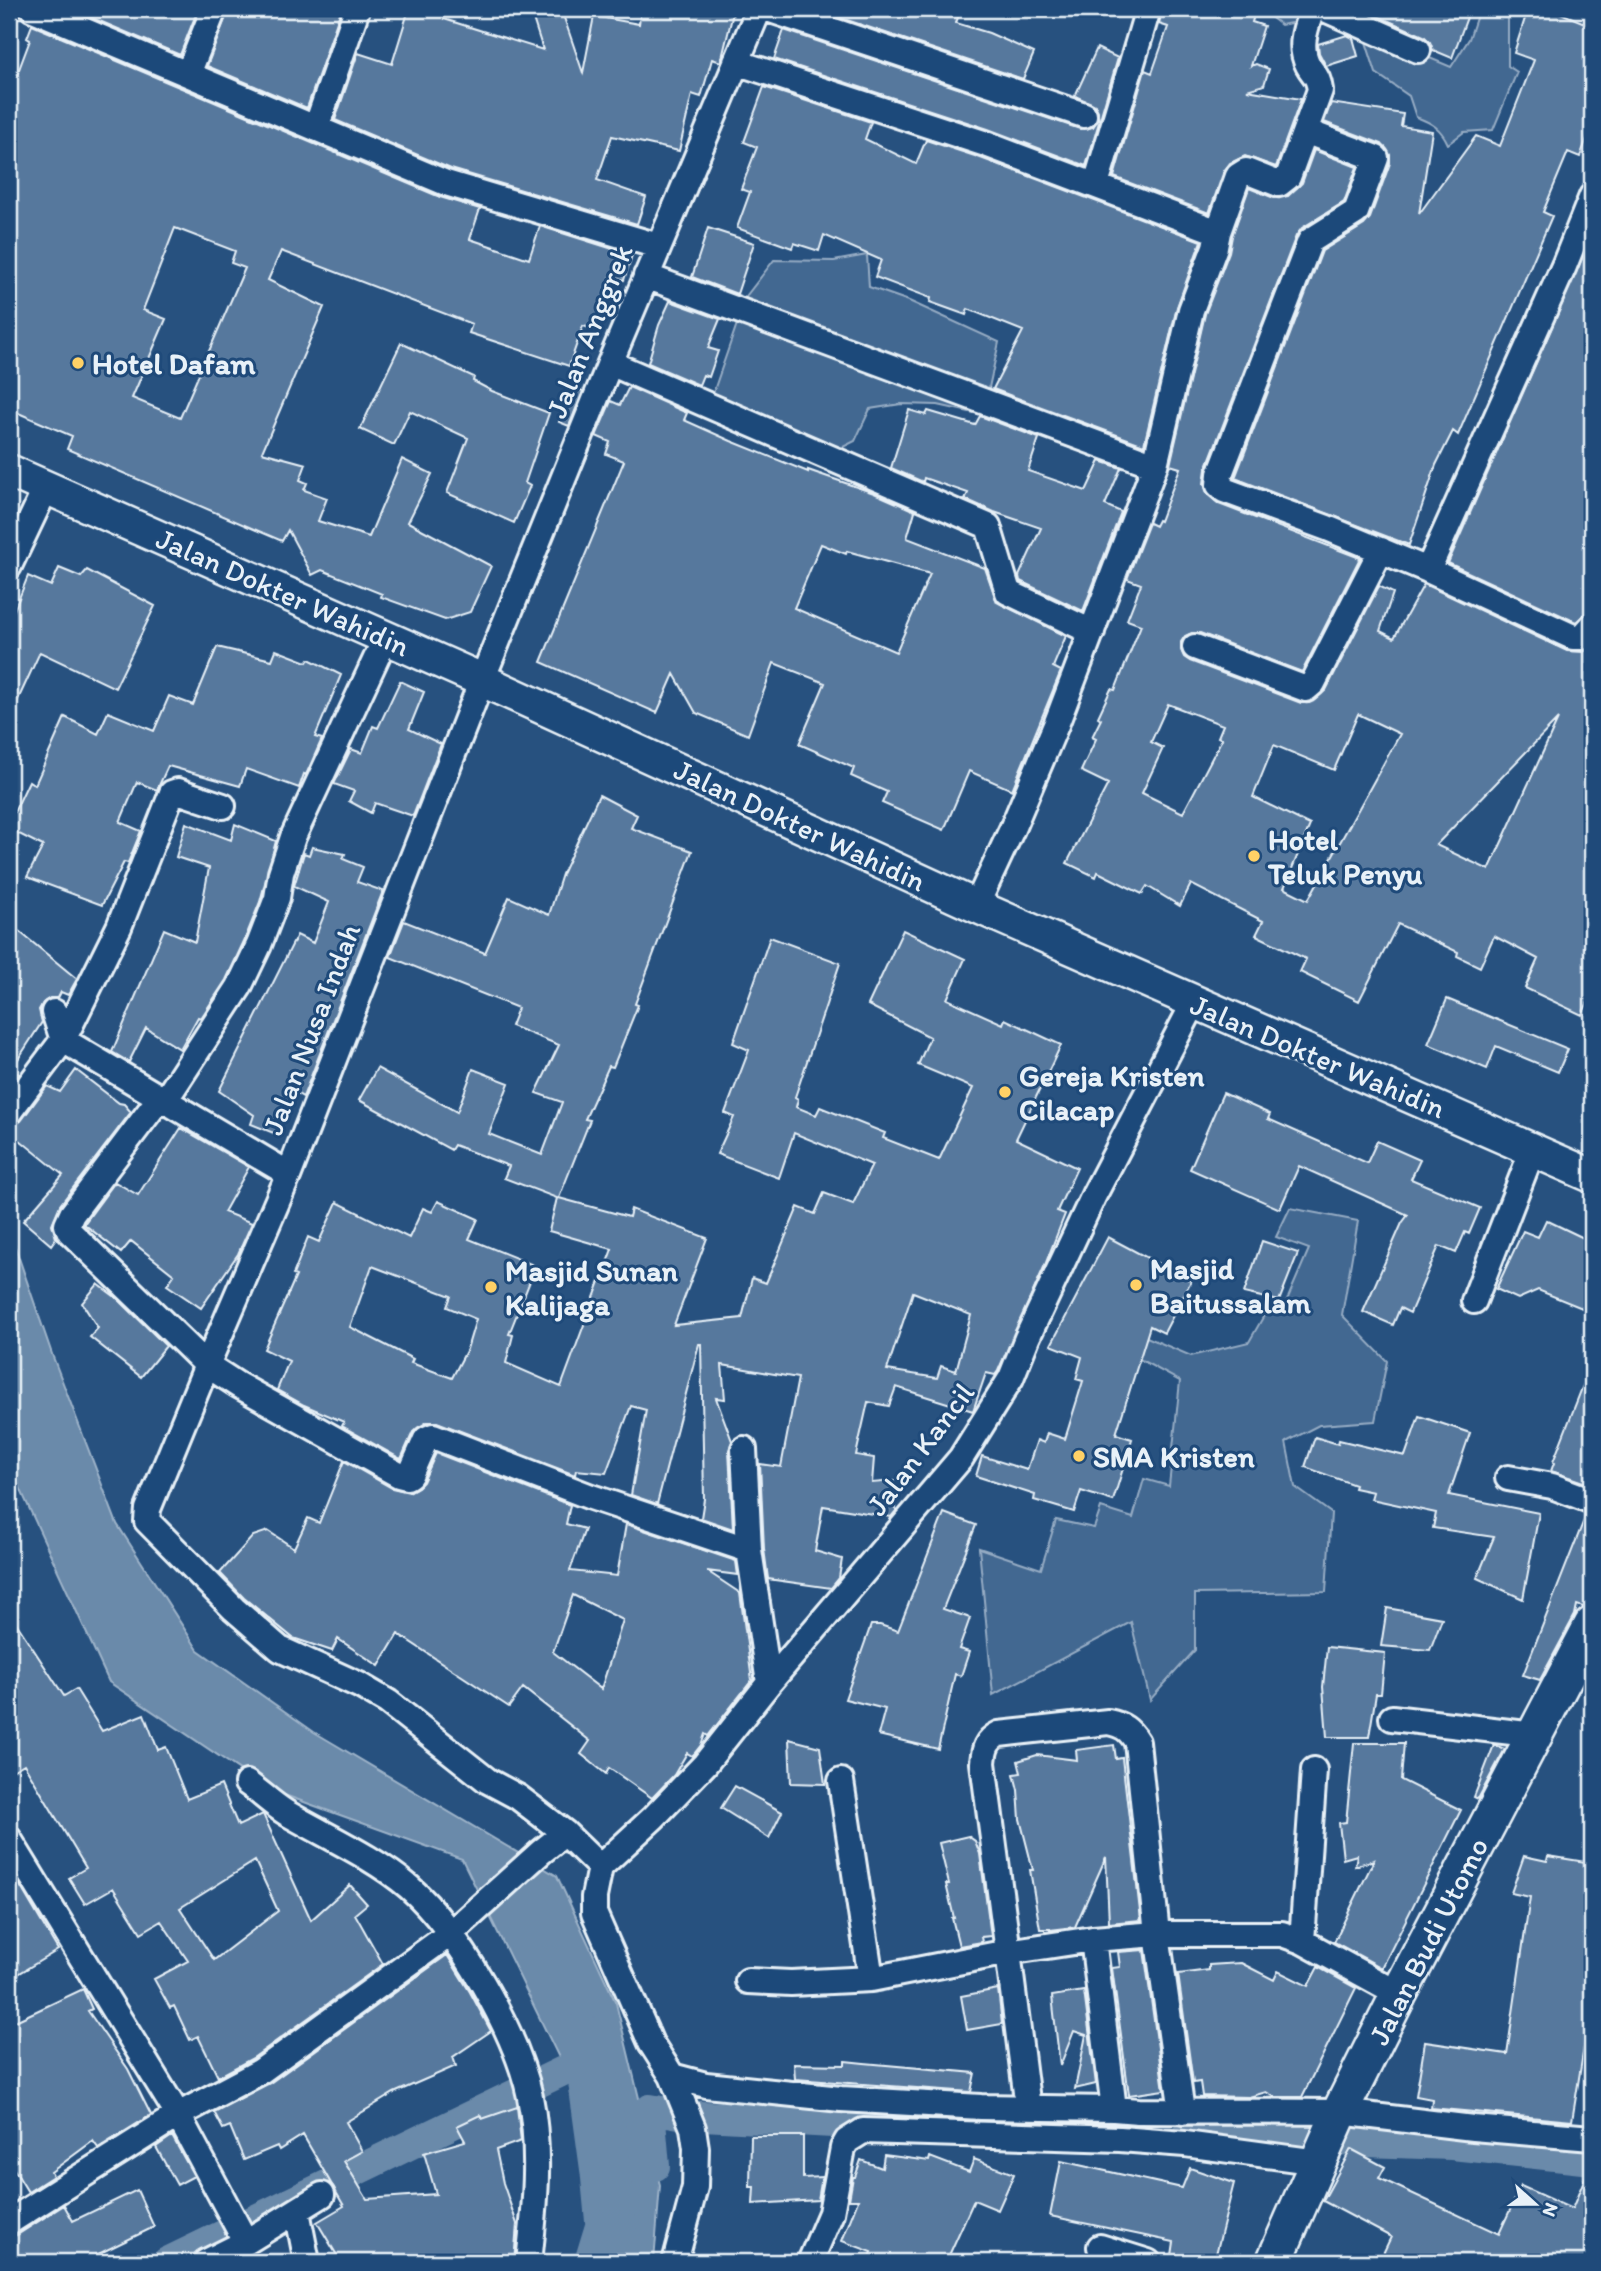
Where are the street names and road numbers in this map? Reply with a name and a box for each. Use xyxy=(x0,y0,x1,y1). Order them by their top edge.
street label: Jalan Anggrek xyxy=(537,238,641,423)
street label: Jalan Dokter Wahidin xyxy=(151,520,415,664)
street label: Jalan Dokter Wahidin xyxy=(668,750,932,900)
street label: Jalan Nusa Indah xyxy=(254,918,368,1140)
street label: Jalan Dokter Wahidin xyxy=(1185,986,1451,1126)
street label: Jalan Kancil xyxy=(858,1375,982,1523)
street label: Jalan Budi Utomo xyxy=(1360,1831,1496,2051)

